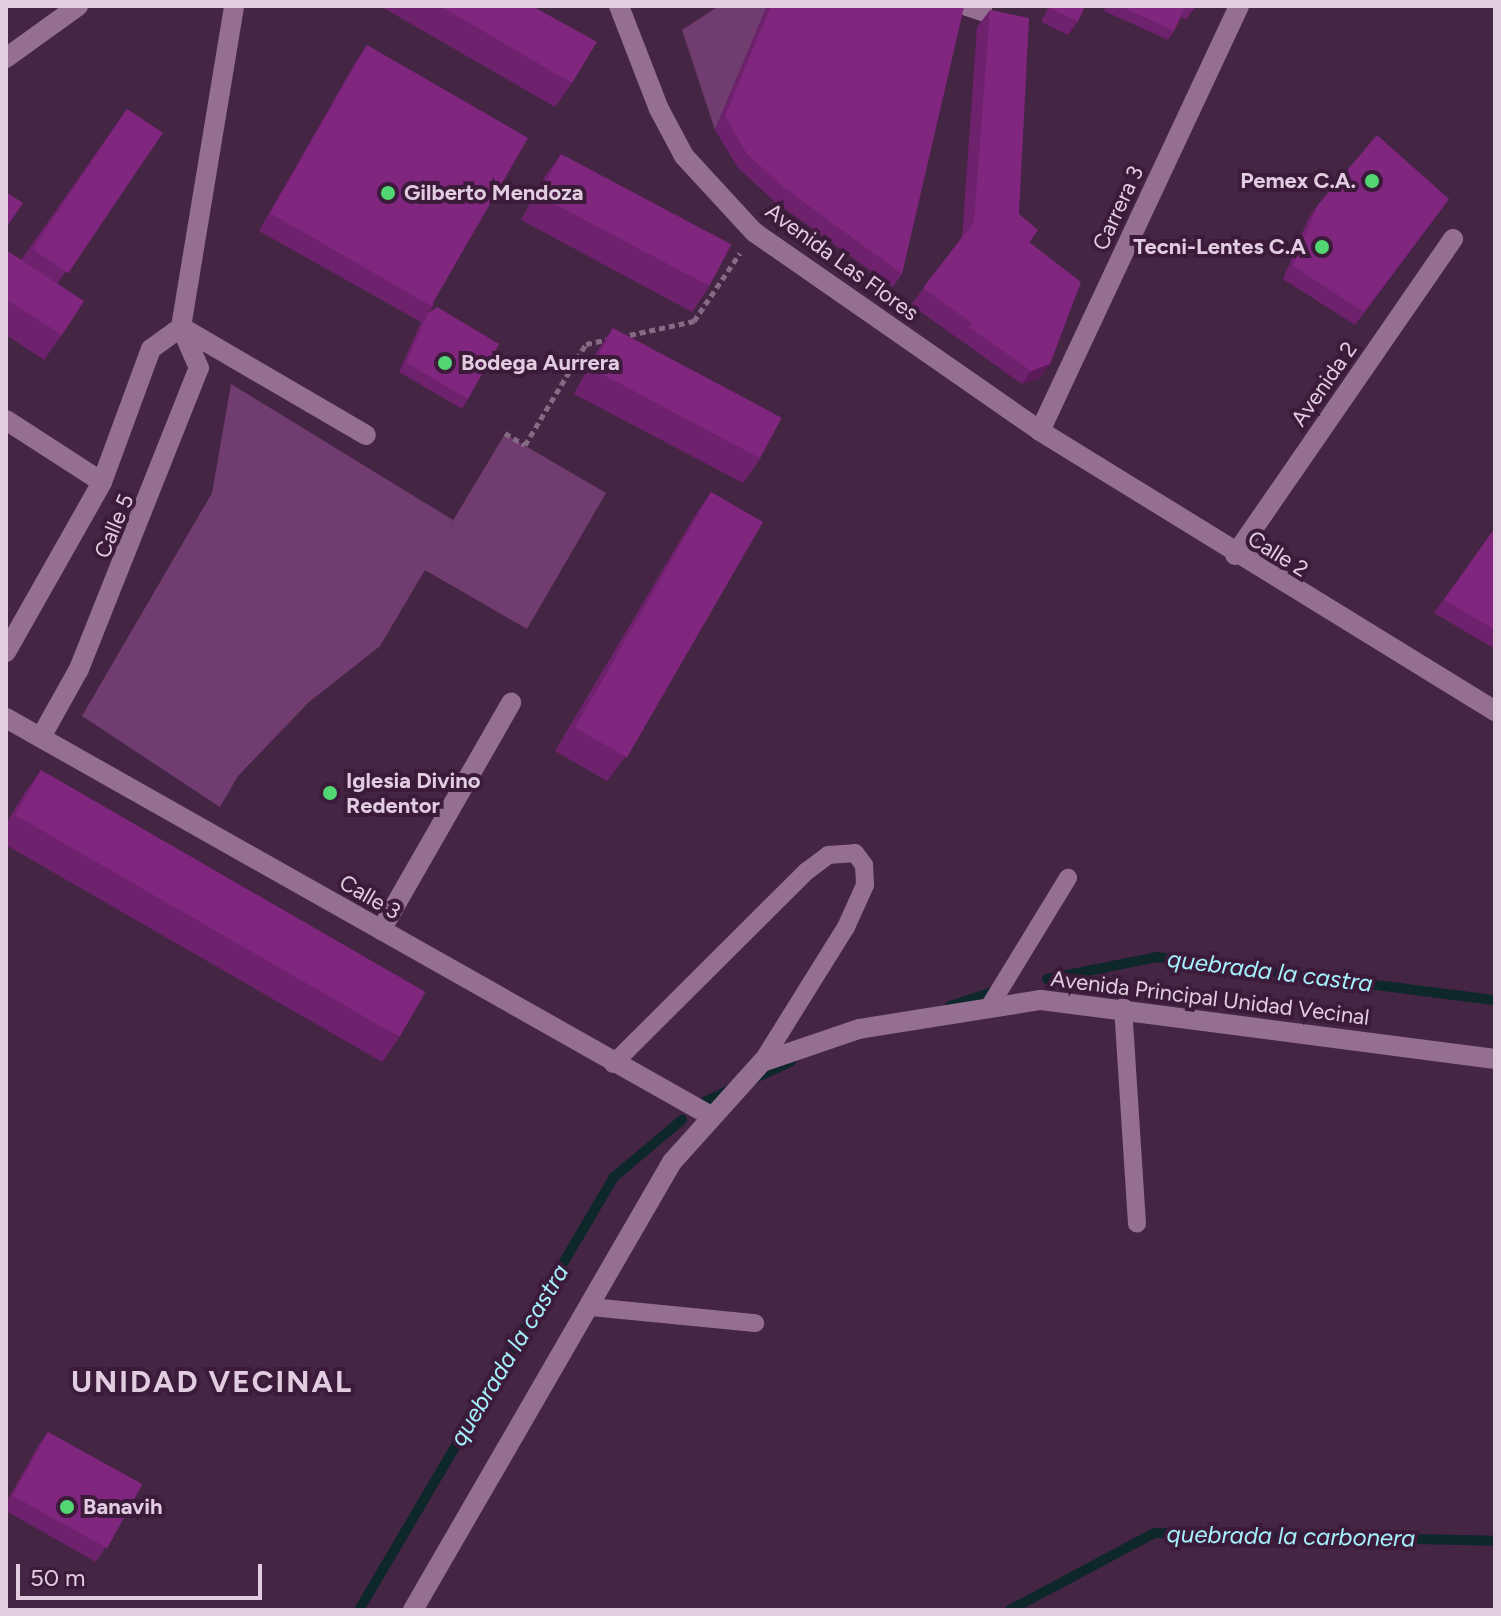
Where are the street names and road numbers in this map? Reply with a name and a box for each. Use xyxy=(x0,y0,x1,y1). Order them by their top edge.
street label: Carrera 3 xyxy=(1087,162,1149,254)
street label: Avenida Las Flores xyxy=(760,198,924,326)
street label: Avenida 2 xyxy=(1285,337,1363,431)
street label: Calle 5 xyxy=(89,490,139,562)
street label: Calle 2 xyxy=(1243,525,1313,583)
street label: Calle 3 xyxy=(335,869,405,925)
street label: Avenida Principal Unidad Vecinal xyxy=(1049,965,1371,1031)

